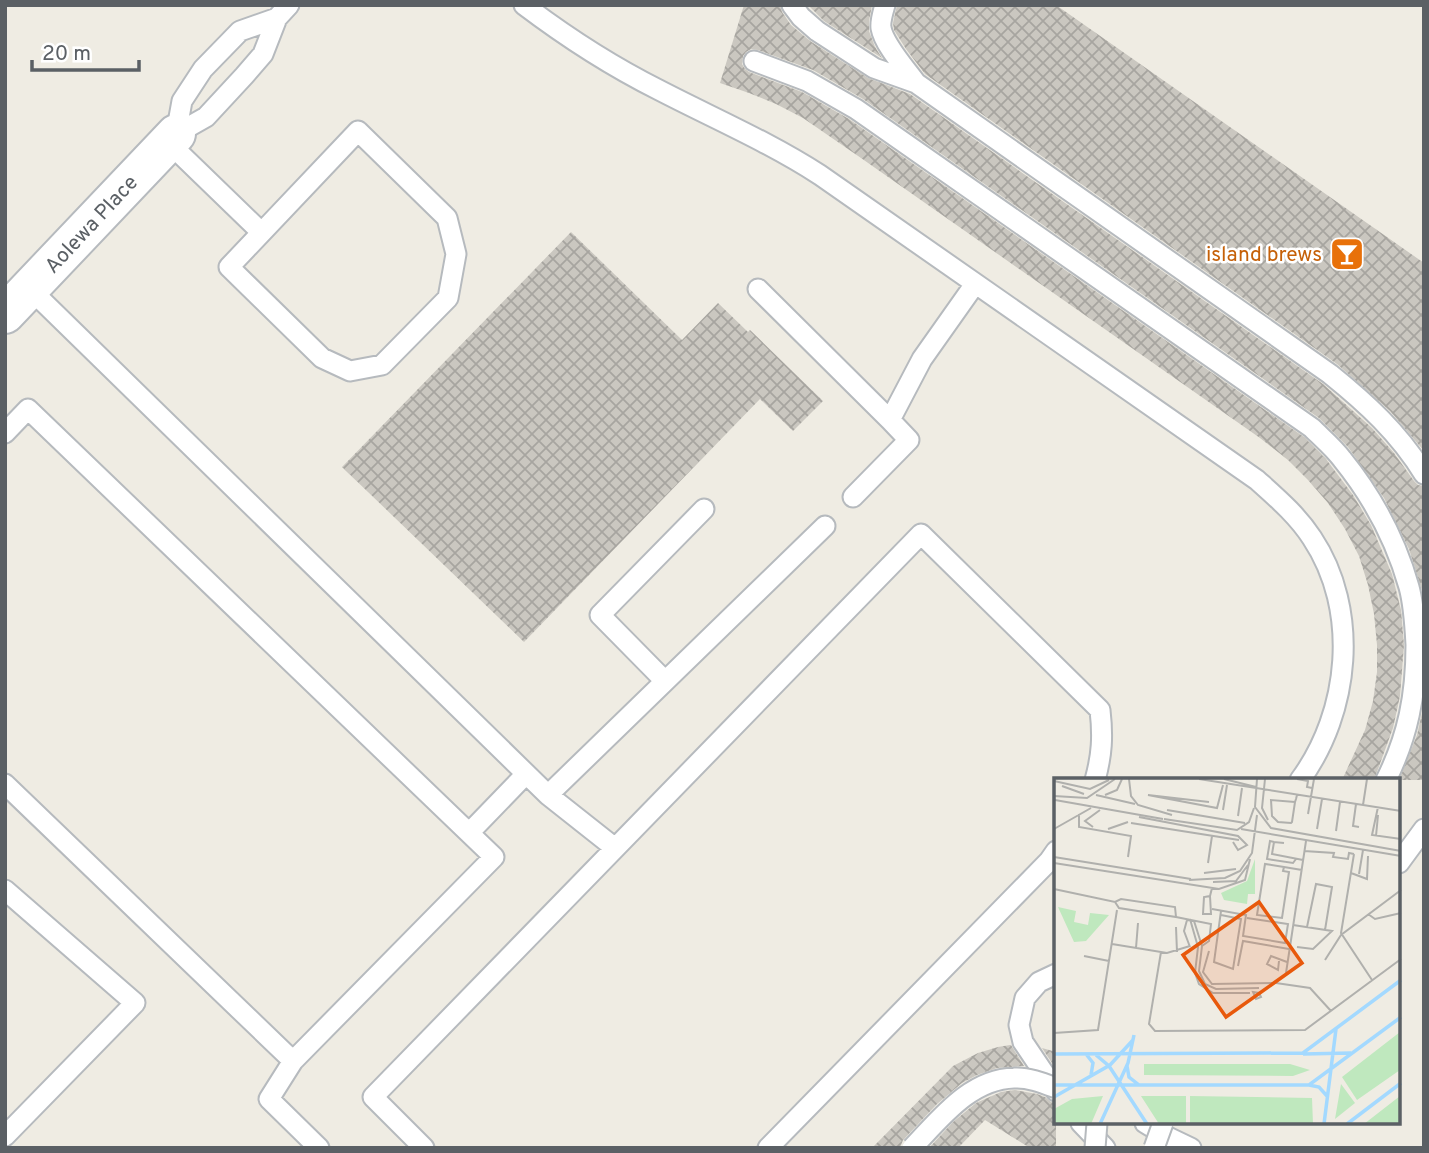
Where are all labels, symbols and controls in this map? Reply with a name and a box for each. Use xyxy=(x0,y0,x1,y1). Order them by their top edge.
scale bar xyxy=(32,28,138,72)
text: 20 m xyxy=(42,41,91,68)
street label: Aolewa Place xyxy=(40,170,145,280)
bar icon: island brews xyxy=(1328,235,1366,273)
place label: island brews xyxy=(1206,242,1322,269)
inset map xyxy=(1054,778,1401,1125)

